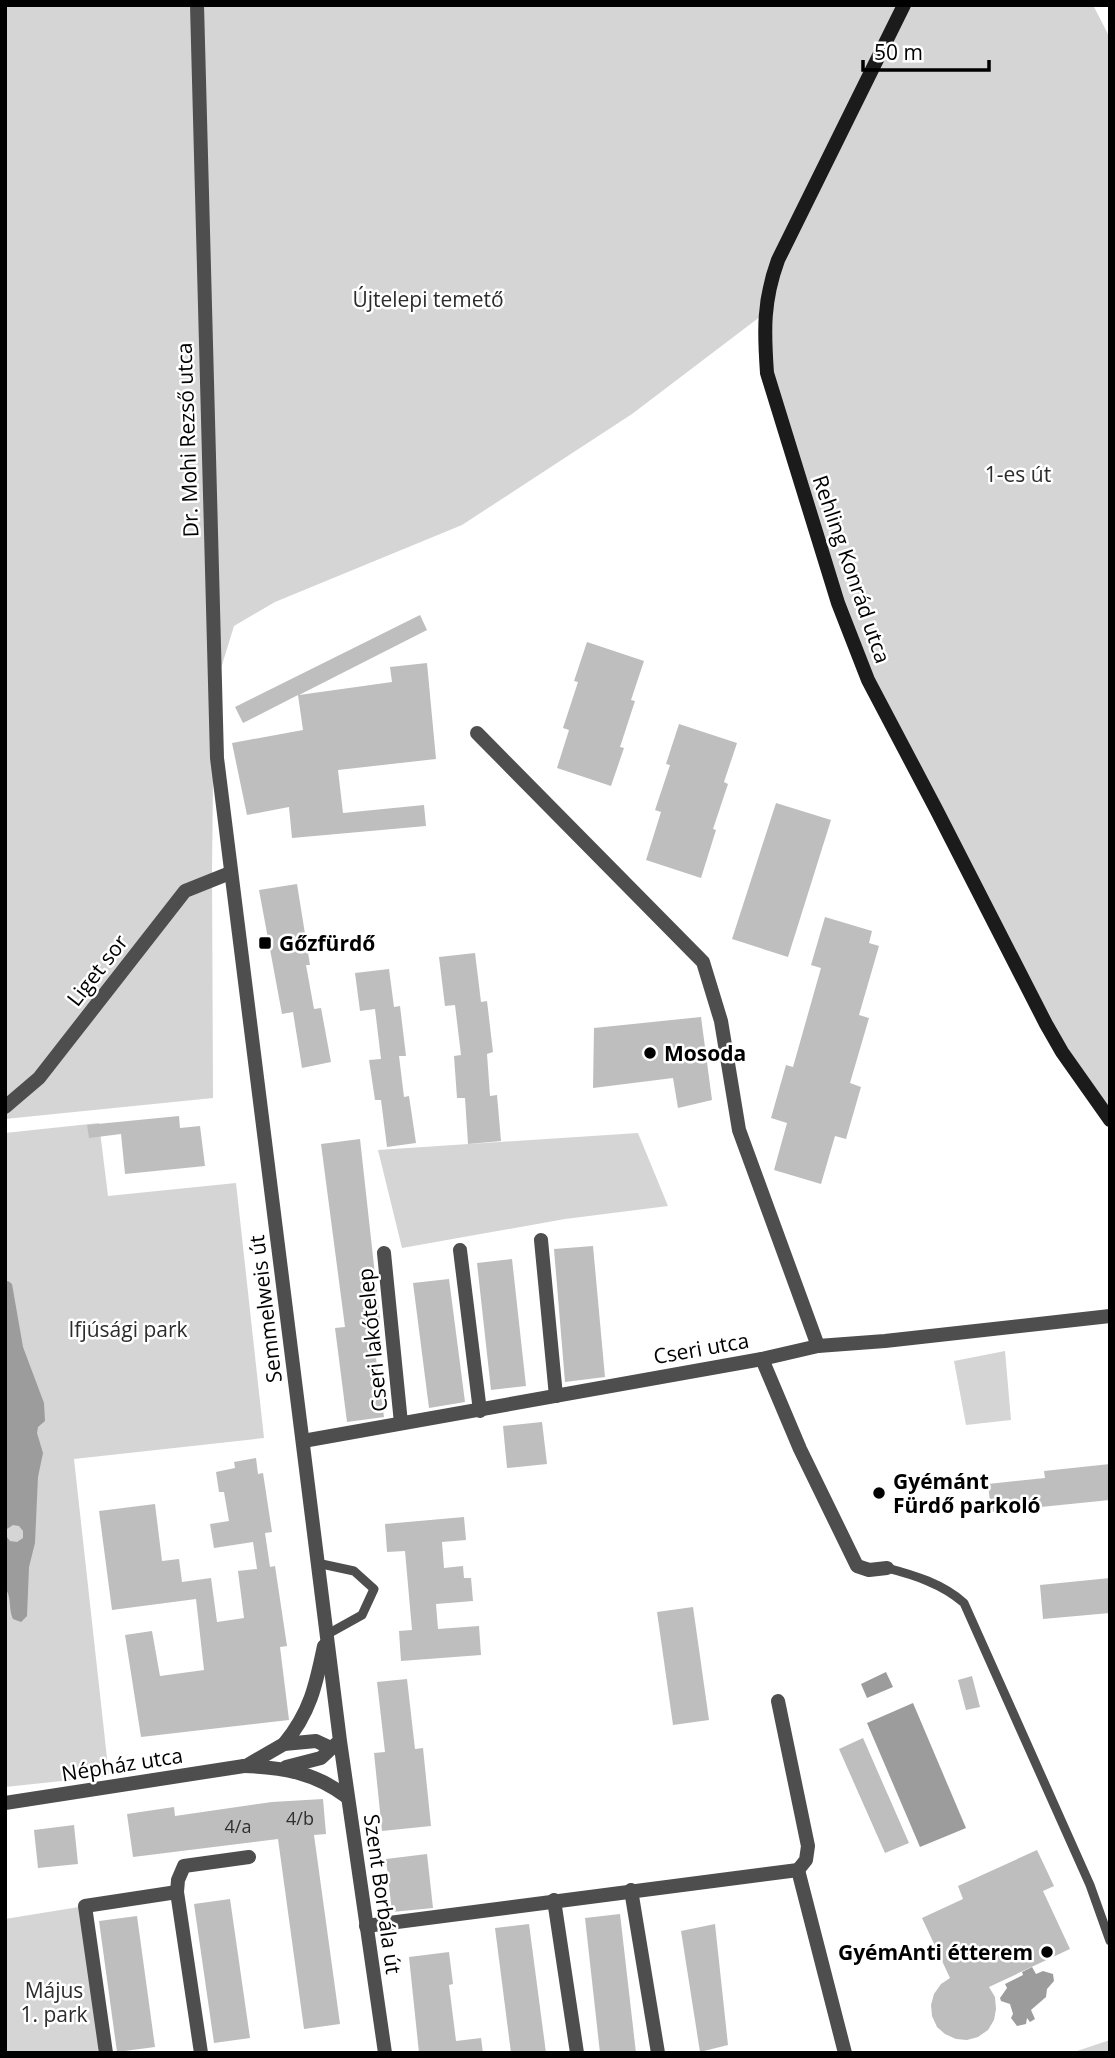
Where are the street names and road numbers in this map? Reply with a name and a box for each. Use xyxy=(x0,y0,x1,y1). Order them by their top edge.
street label: Dr. Mohi Rezső utca xyxy=(170,342,204,538)
street label: Rehling Konrád utca xyxy=(807,471,897,667)
street label: Liget sor xyxy=(60,928,134,1012)
street label: Semmelweis út xyxy=(242,1234,288,1384)
street label: Cseri lakótelep xyxy=(351,1267,393,1413)
street label: Cseri utca xyxy=(651,1326,751,1370)
street label: Népház utca xyxy=(59,1741,185,1787)
street label: Szent Borbála út xyxy=(358,1812,408,1976)

